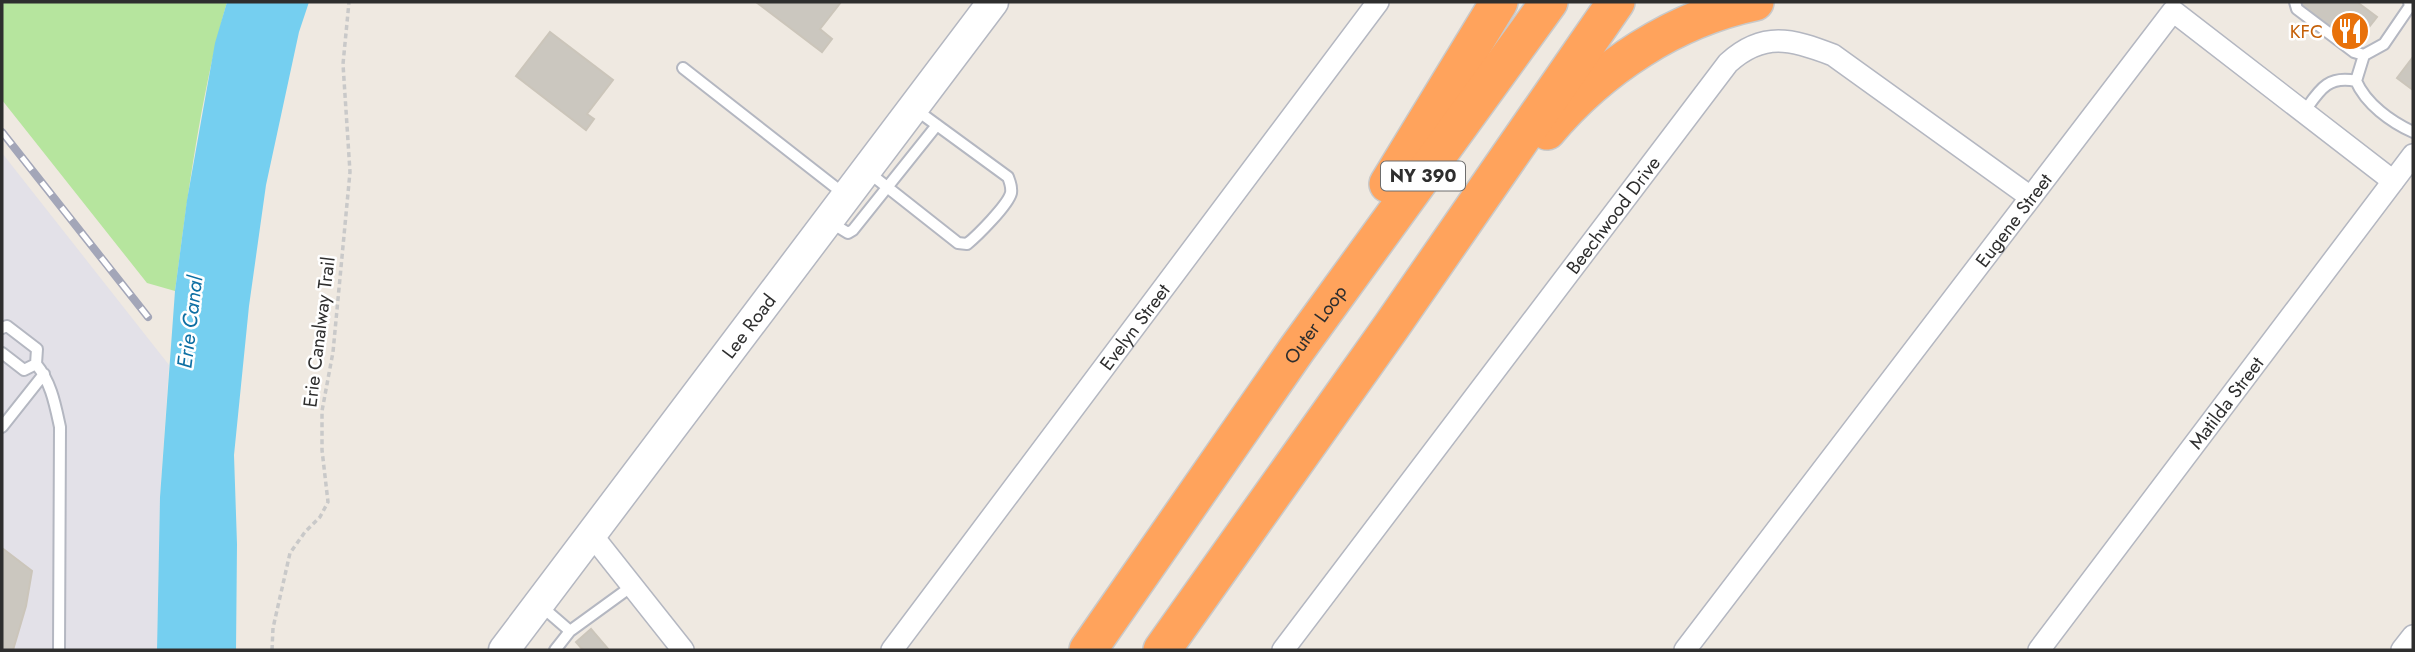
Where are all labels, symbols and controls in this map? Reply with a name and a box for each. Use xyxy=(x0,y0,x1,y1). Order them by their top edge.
restaurant icon: KFC xyxy=(2329,10,2371,52)
place label: KFC xyxy=(2290,18,2323,45)
street label: Beechwood Drive xyxy=(1559,150,1666,279)
road number: NY 390 xyxy=(1381,162,1465,190)
street label: Eugene Street xyxy=(1969,167,2058,273)
street label: Erie Canalway Trail xyxy=(296,255,342,409)
water label: Erie Canal xyxy=(169,273,211,370)
street label: Evelyn Street xyxy=(1093,277,1176,376)
street label: Outer Loop xyxy=(1277,279,1353,369)
street label: Lee Road xyxy=(715,288,782,364)
street label: Matilda Street xyxy=(2182,350,2270,454)

